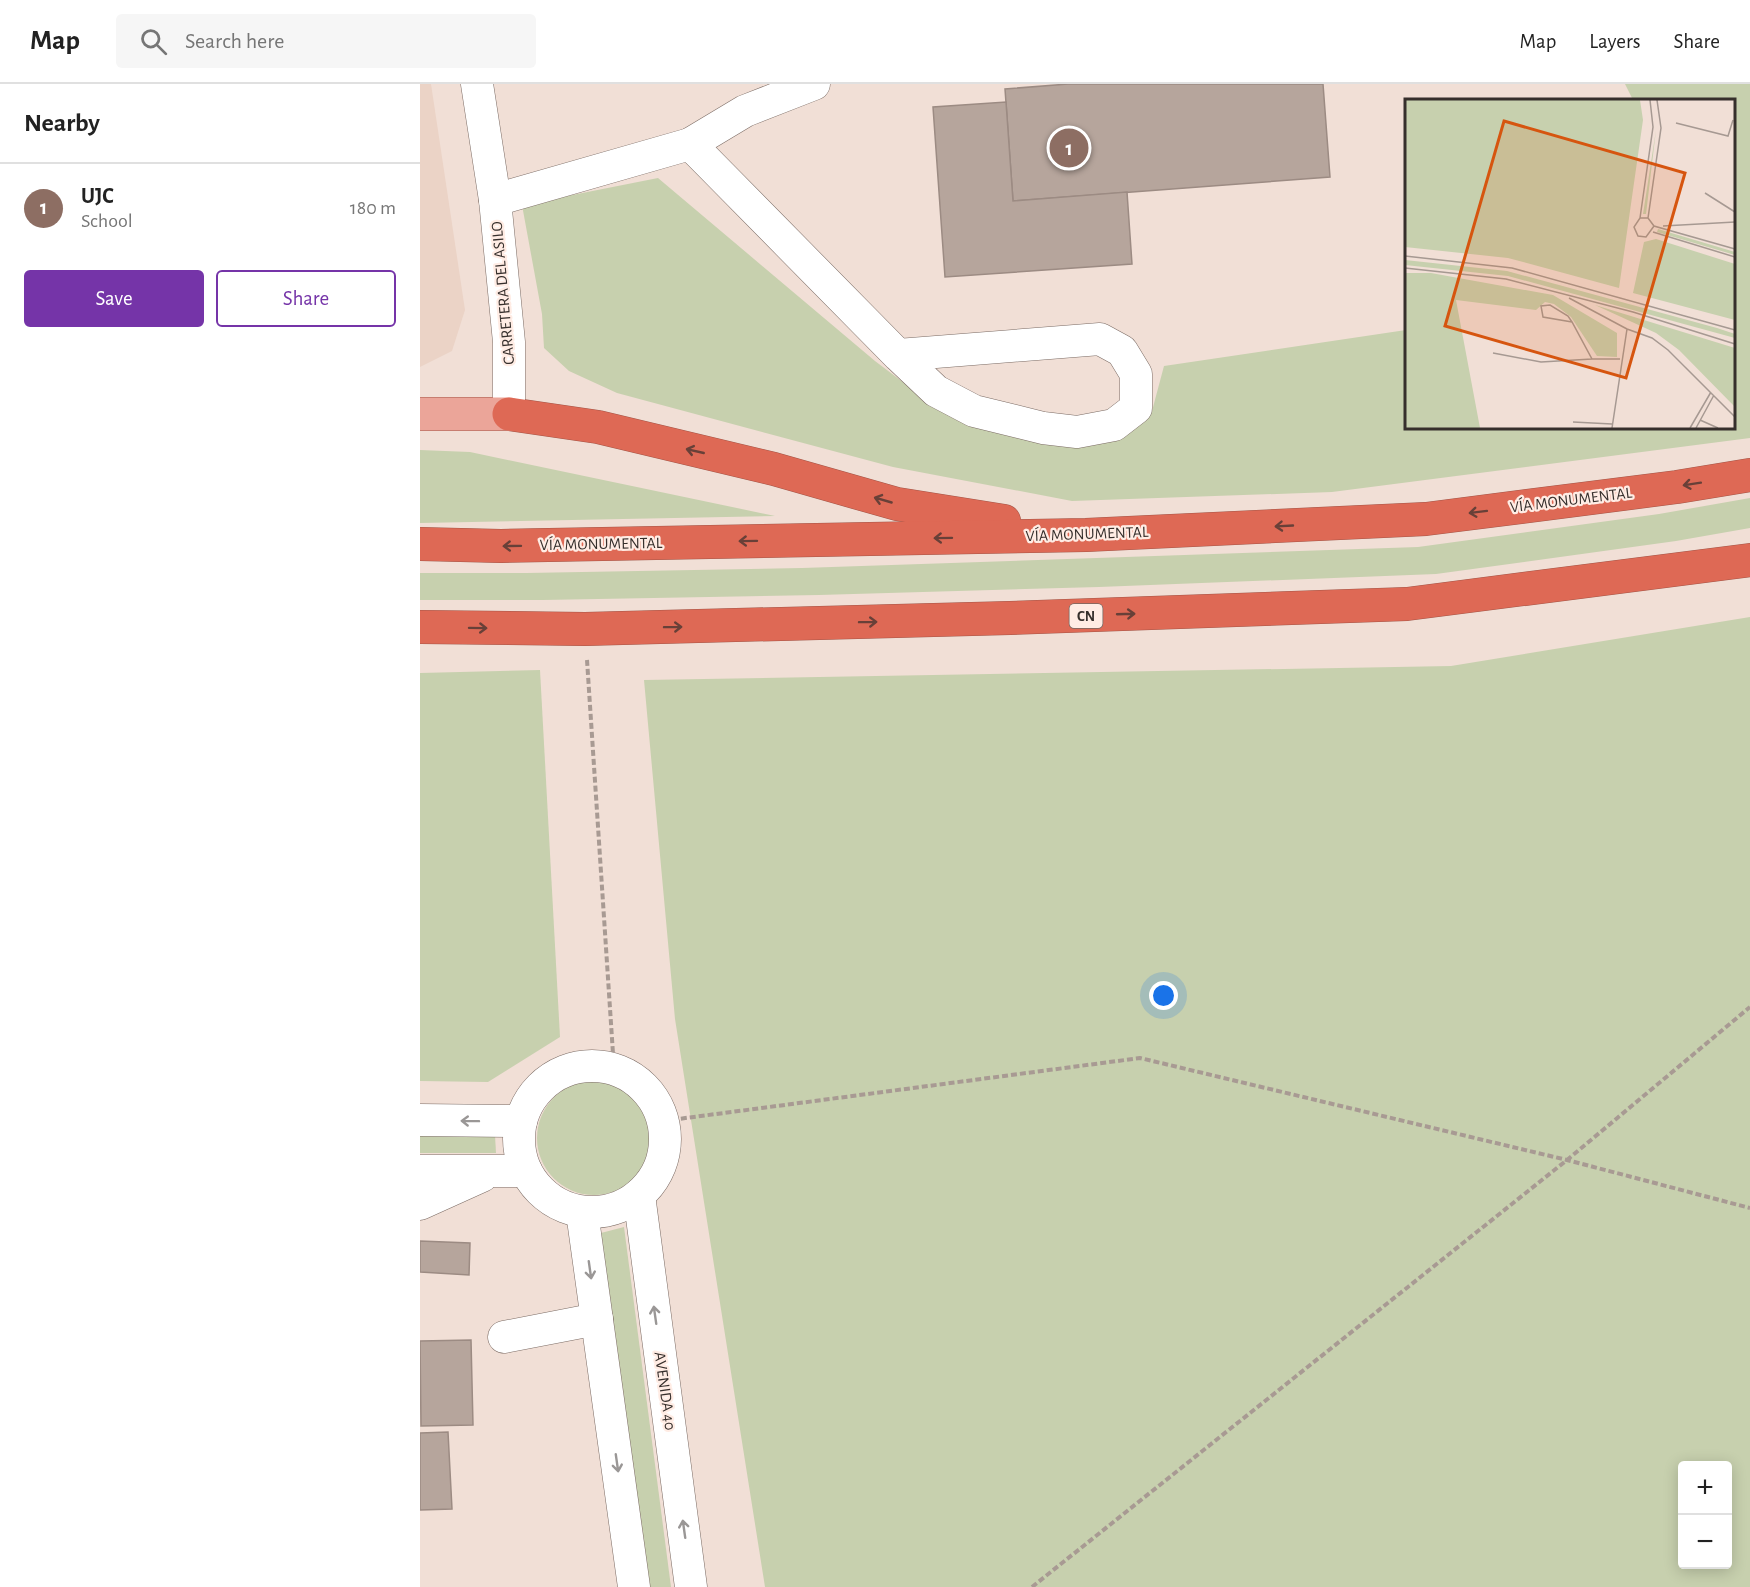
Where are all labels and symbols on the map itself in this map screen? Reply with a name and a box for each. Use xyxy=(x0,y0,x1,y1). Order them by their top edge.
inset map xyxy=(1405,99,1735,429)
pin: 1 xyxy=(1050,126,1088,170)
street label: CARRETERA DEL ASILO xyxy=(489,221,517,365)
one-way arrow xyxy=(686,444,705,456)
one-way arrow xyxy=(1683,479,1703,490)
street label: VÍA MONUMENTAL xyxy=(1509,483,1633,515)
one-way arrow xyxy=(874,494,893,505)
one-way arrow xyxy=(1469,507,1488,518)
one-way arrow xyxy=(1274,520,1294,531)
street label: VÍA MONUMENTAL xyxy=(1025,522,1149,544)
one-way arrow xyxy=(934,532,954,543)
street label: VÍA MONUMENTAL xyxy=(539,533,663,553)
one-way arrow xyxy=(739,536,759,547)
one-way arrow xyxy=(502,540,522,552)
road number: CN xyxy=(1070,604,1102,628)
one-way arrow xyxy=(1116,609,1136,620)
one-way arrow xyxy=(858,616,878,628)
one-way arrow xyxy=(663,621,683,632)
one-way arrow xyxy=(468,622,488,633)
your location xyxy=(1149,981,1178,1010)
one-way arrow xyxy=(461,1115,481,1126)
one-way arrow xyxy=(585,1259,596,1279)
one-way arrow xyxy=(650,1305,661,1325)
street label: AVENIDA 40 xyxy=(652,1351,678,1431)
one-way arrow xyxy=(612,1453,623,1472)
one-way arrow xyxy=(678,1520,689,1539)

